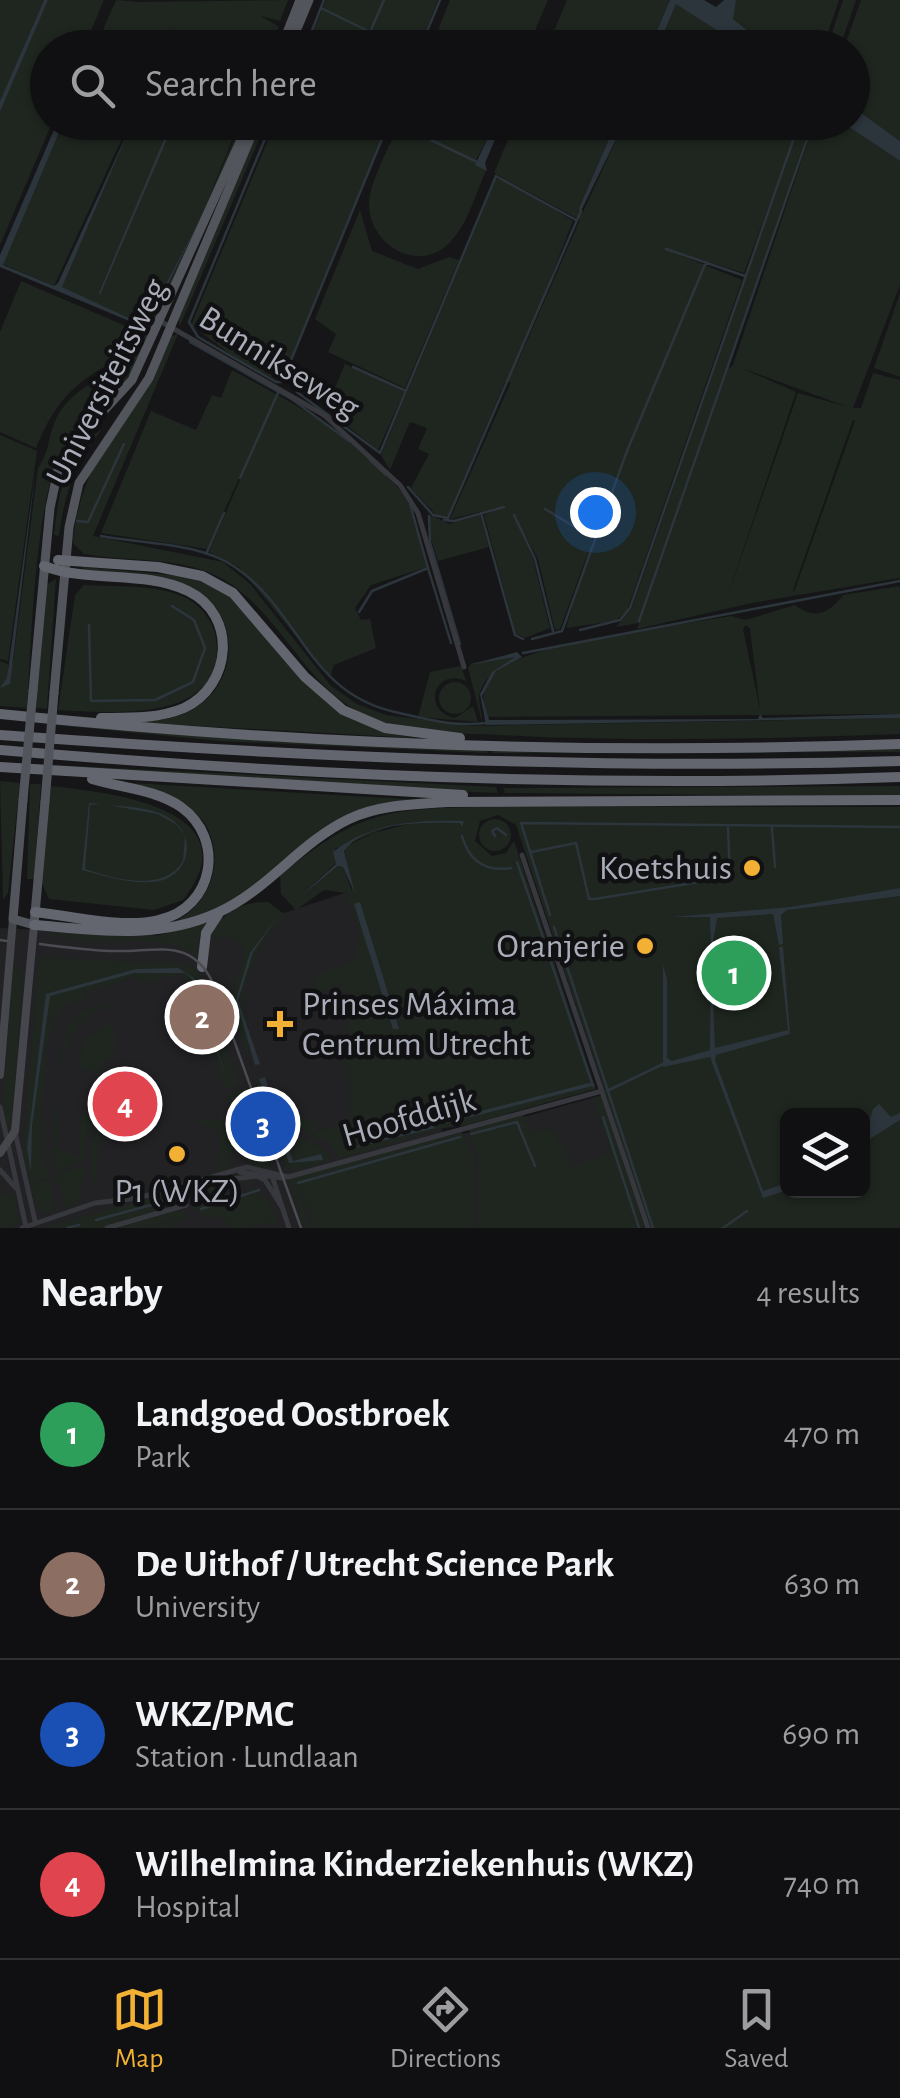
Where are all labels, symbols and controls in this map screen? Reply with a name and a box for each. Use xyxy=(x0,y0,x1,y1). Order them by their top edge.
search box xyxy=(30,30,870,140)
icon: search xyxy=(65,58,120,113)
text: Search here xyxy=(145,66,317,104)
street label: Universiteitsweg xyxy=(40,273,174,491)
street label: Bunnikseweg xyxy=(193,300,365,426)
your location xyxy=(570,487,621,538)
place label: Koetshuis xyxy=(599,851,732,886)
marker: Koetshuis xyxy=(741,857,763,879)
place label: Oranjerie xyxy=(497,929,625,964)
marker: Oranjerie xyxy=(634,935,656,957)
pin: 1 xyxy=(702,936,766,1010)
pin: 2 xyxy=(170,980,234,1054)
place label: Prinses Máxima Centrum Utrecht xyxy=(302,987,531,1062)
marker: Prinses Máxima Centrum Utrecht xyxy=(267,1011,293,1037)
pin: 4 xyxy=(92,1066,158,1142)
street label: Hoofddijk xyxy=(338,1082,480,1154)
pin: 3 xyxy=(230,1086,296,1162)
map controls xyxy=(780,1108,870,1198)
button: layers xyxy=(780,1108,870,1198)
marker: P1 (WKZ) xyxy=(166,1143,188,1165)
place label: P1 (WKZ) xyxy=(114,1174,240,1209)
text: Nearby xyxy=(40,1272,163,1314)
text: 4 results xyxy=(756,1277,860,1309)
text: Landgoed Oostbroek xyxy=(135,1396,450,1434)
text: 1 xyxy=(67,1418,78,1450)
text: 470 m xyxy=(783,1418,860,1450)
text: Park xyxy=(135,1441,190,1473)
text: De Uithof / Utrecht Science Park xyxy=(135,1546,614,1584)
text: 2 xyxy=(65,1568,80,1600)
text: 630 m xyxy=(784,1568,860,1600)
text: University xyxy=(135,1591,260,1623)
text: WKZ/PMC xyxy=(135,1696,294,1734)
text: 3 xyxy=(66,1718,79,1750)
text: 690 m xyxy=(782,1718,860,1750)
text: Station · Lundlaan xyxy=(135,1741,359,1773)
text: Wilhelmina Kinderziekenhuis (WKZ) xyxy=(135,1846,695,1884)
text: 4 xyxy=(64,1868,81,1900)
text: 740 m xyxy=(783,1868,860,1900)
text: Hospital xyxy=(135,1891,241,1923)
tab: Map xyxy=(112,1982,167,2076)
tab: Directions xyxy=(390,1982,501,2076)
tab: Saved xyxy=(724,1982,788,2076)

